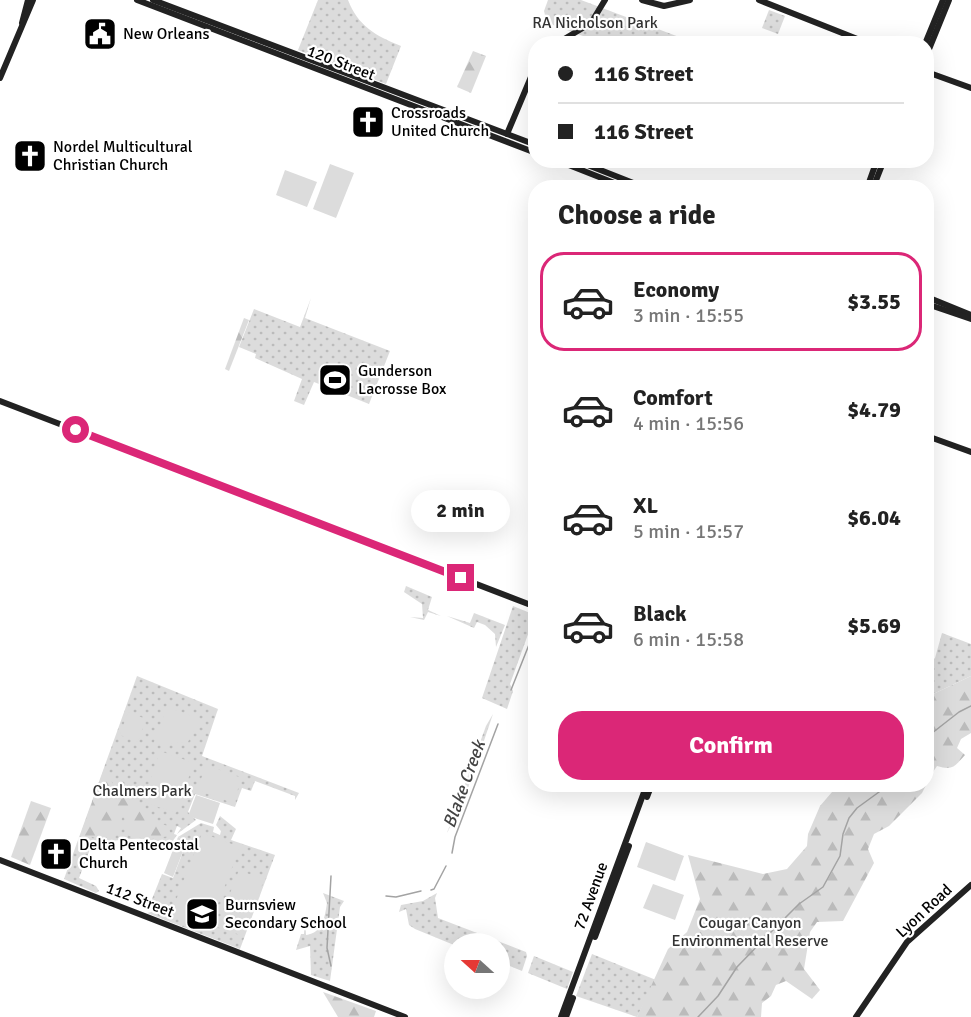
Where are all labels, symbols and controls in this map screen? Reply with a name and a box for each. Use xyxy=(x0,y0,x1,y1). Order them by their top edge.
park label: RA Nicholson Park xyxy=(532,13,658,33)
public building icon: New Orleans xyxy=(82,16,118,52)
place label: New Orleans xyxy=(123,24,210,44)
street label: 120 Street xyxy=(304,41,378,85)
text: 116 Street xyxy=(594,60,693,87)
place label: Crossroads United Church xyxy=(391,103,489,141)
church icon: Crossroads United Church xyxy=(350,104,386,140)
text: 116 Street xyxy=(594,118,693,145)
place label: Nordel Multicultural Christian Church xyxy=(53,137,193,175)
church icon: Nordel Multicultural Christian Church xyxy=(12,138,48,174)
text: Choose a ride xyxy=(558,199,716,232)
icon: car xyxy=(561,275,615,329)
text: Economy xyxy=(633,276,719,303)
text: $3.55 xyxy=(847,288,901,315)
text: 3 min · 15:55 xyxy=(633,303,744,328)
place label: Gunderson Lacrosse Box xyxy=(358,361,447,399)
sports icon: Gunderson Lacrosse Box xyxy=(317,362,353,398)
icon: car xyxy=(561,383,615,437)
text: Comfort xyxy=(633,384,713,411)
text: $4.79 xyxy=(847,396,901,423)
text: 4 min · 15:56 xyxy=(633,411,744,436)
route start xyxy=(62,416,89,443)
callout: 2 min xyxy=(412,491,510,533)
icon: car xyxy=(561,491,615,545)
text: XL xyxy=(633,492,658,519)
text: 2 min xyxy=(436,498,485,523)
text: $6.04 xyxy=(847,504,901,531)
text: 5 min · 15:57 xyxy=(633,519,744,544)
route end xyxy=(447,564,474,591)
icon: car xyxy=(561,599,615,653)
text: Black xyxy=(633,600,687,627)
text: $5.69 xyxy=(847,612,901,639)
text: 6 min · 15:58 xyxy=(633,627,744,652)
button: Confirm xyxy=(558,711,904,780)
water label: Blake Creek xyxy=(438,736,491,831)
park label: Chalmers Park xyxy=(92,781,192,801)
place label: Delta Pentecostal Church xyxy=(79,835,199,873)
church icon: Delta Pentecostal Church xyxy=(38,836,74,872)
street label: 72 Avenue xyxy=(569,859,613,933)
street label: 112 Street xyxy=(103,878,177,922)
street label: Lyon Road xyxy=(892,880,956,942)
place label: Burnsview Secondary School xyxy=(225,895,347,933)
school or university icon: Burnsview Secondary School xyxy=(184,896,220,932)
park label: Cougar Canyon Environmental Reserve xyxy=(672,913,828,951)
north arrow xyxy=(444,933,510,999)
map controls xyxy=(444,933,510,999)

